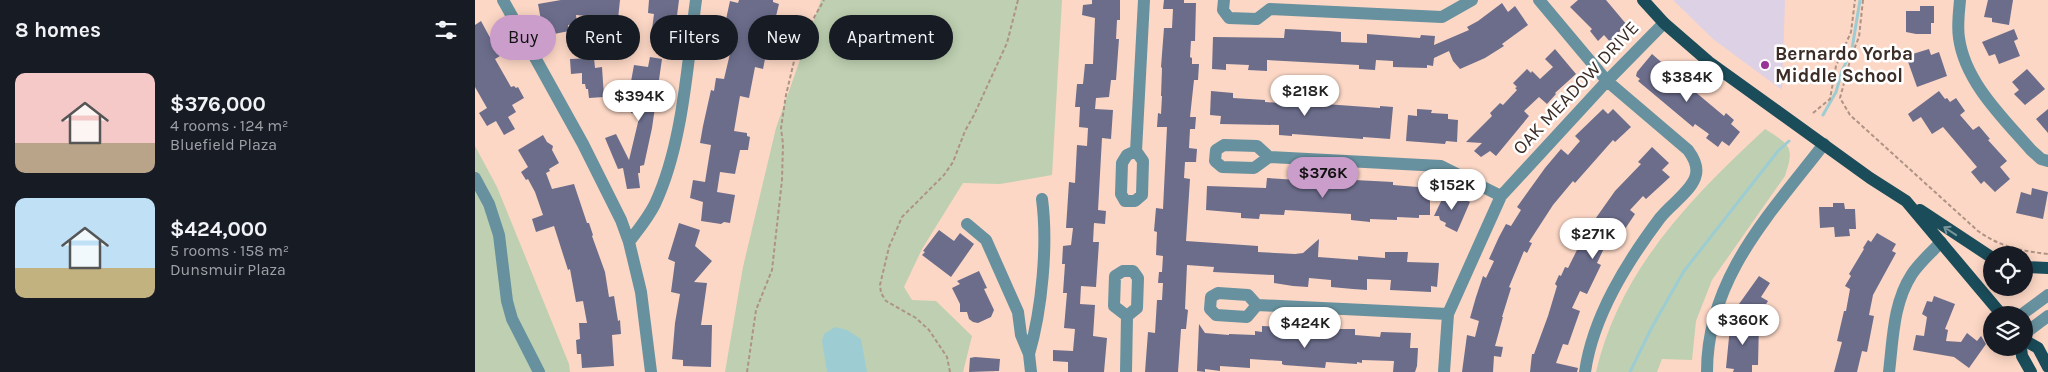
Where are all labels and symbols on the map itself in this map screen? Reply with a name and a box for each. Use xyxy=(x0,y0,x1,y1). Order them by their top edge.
street label: OAK MEADOW DRIVE xyxy=(1509,17,1643,159)
place label: Bernardo Yorba Middle School xyxy=(1775,43,1913,87)
marker: Bernardo Yorba Middle School xyxy=(1759,59,1771,71)
pin: $384K xyxy=(1652,61,1722,103)
pin: $218K xyxy=(1270,74,1340,117)
pin: $394K xyxy=(604,80,674,122)
pin: $376K xyxy=(1288,156,1358,199)
pin: $152K xyxy=(1417,168,1487,211)
pin: $271K xyxy=(1558,218,1628,260)
one-way arrow xyxy=(1943,225,1957,236)
pin: $360K xyxy=(1708,304,1778,346)
pin: $424K xyxy=(1270,306,1340,349)

